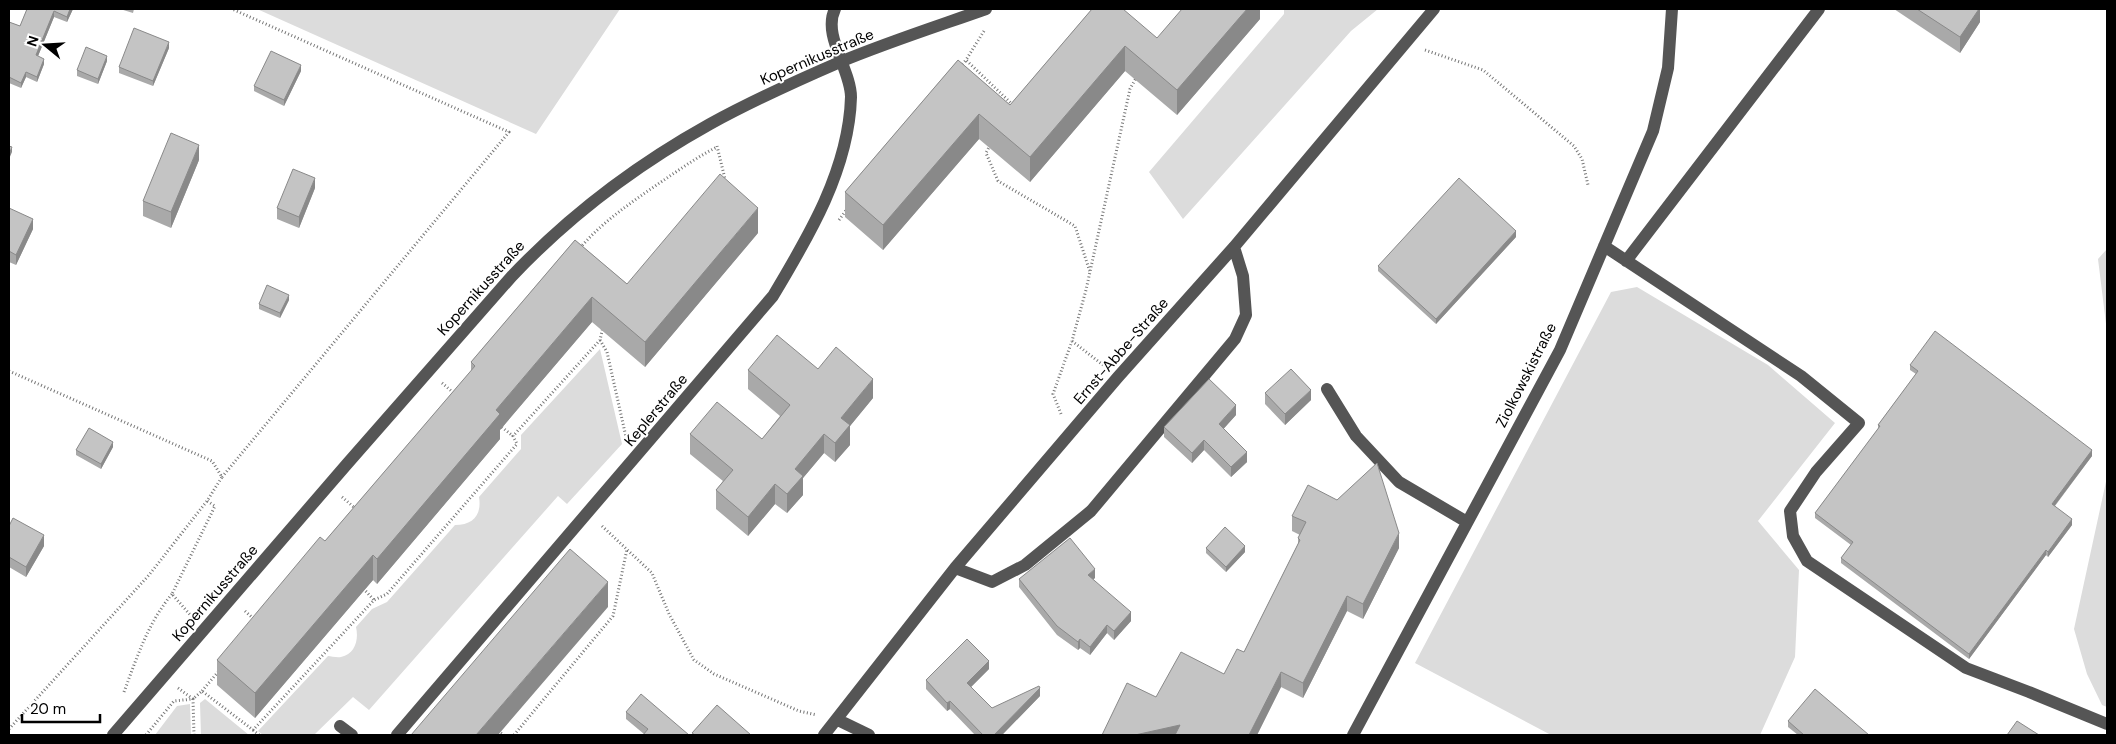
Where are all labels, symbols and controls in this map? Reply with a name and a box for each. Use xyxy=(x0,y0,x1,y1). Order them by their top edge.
north arrow xyxy=(20,20,70,70)
street label: Kopernikusstraße xyxy=(757,24,877,90)
text: N xyxy=(22,33,43,49)
street label: Kopernikusstraße xyxy=(433,236,529,340)
street label: Ernst-Abbe-Straße xyxy=(1069,293,1173,409)
street label: Ziolkowskistraße xyxy=(1491,319,1561,431)
street label: Keplerstraße xyxy=(620,370,692,450)
street label: Kopernikusstraße xyxy=(168,541,262,645)
scale bar xyxy=(22,692,100,724)
text: 20 m xyxy=(30,699,66,719)

